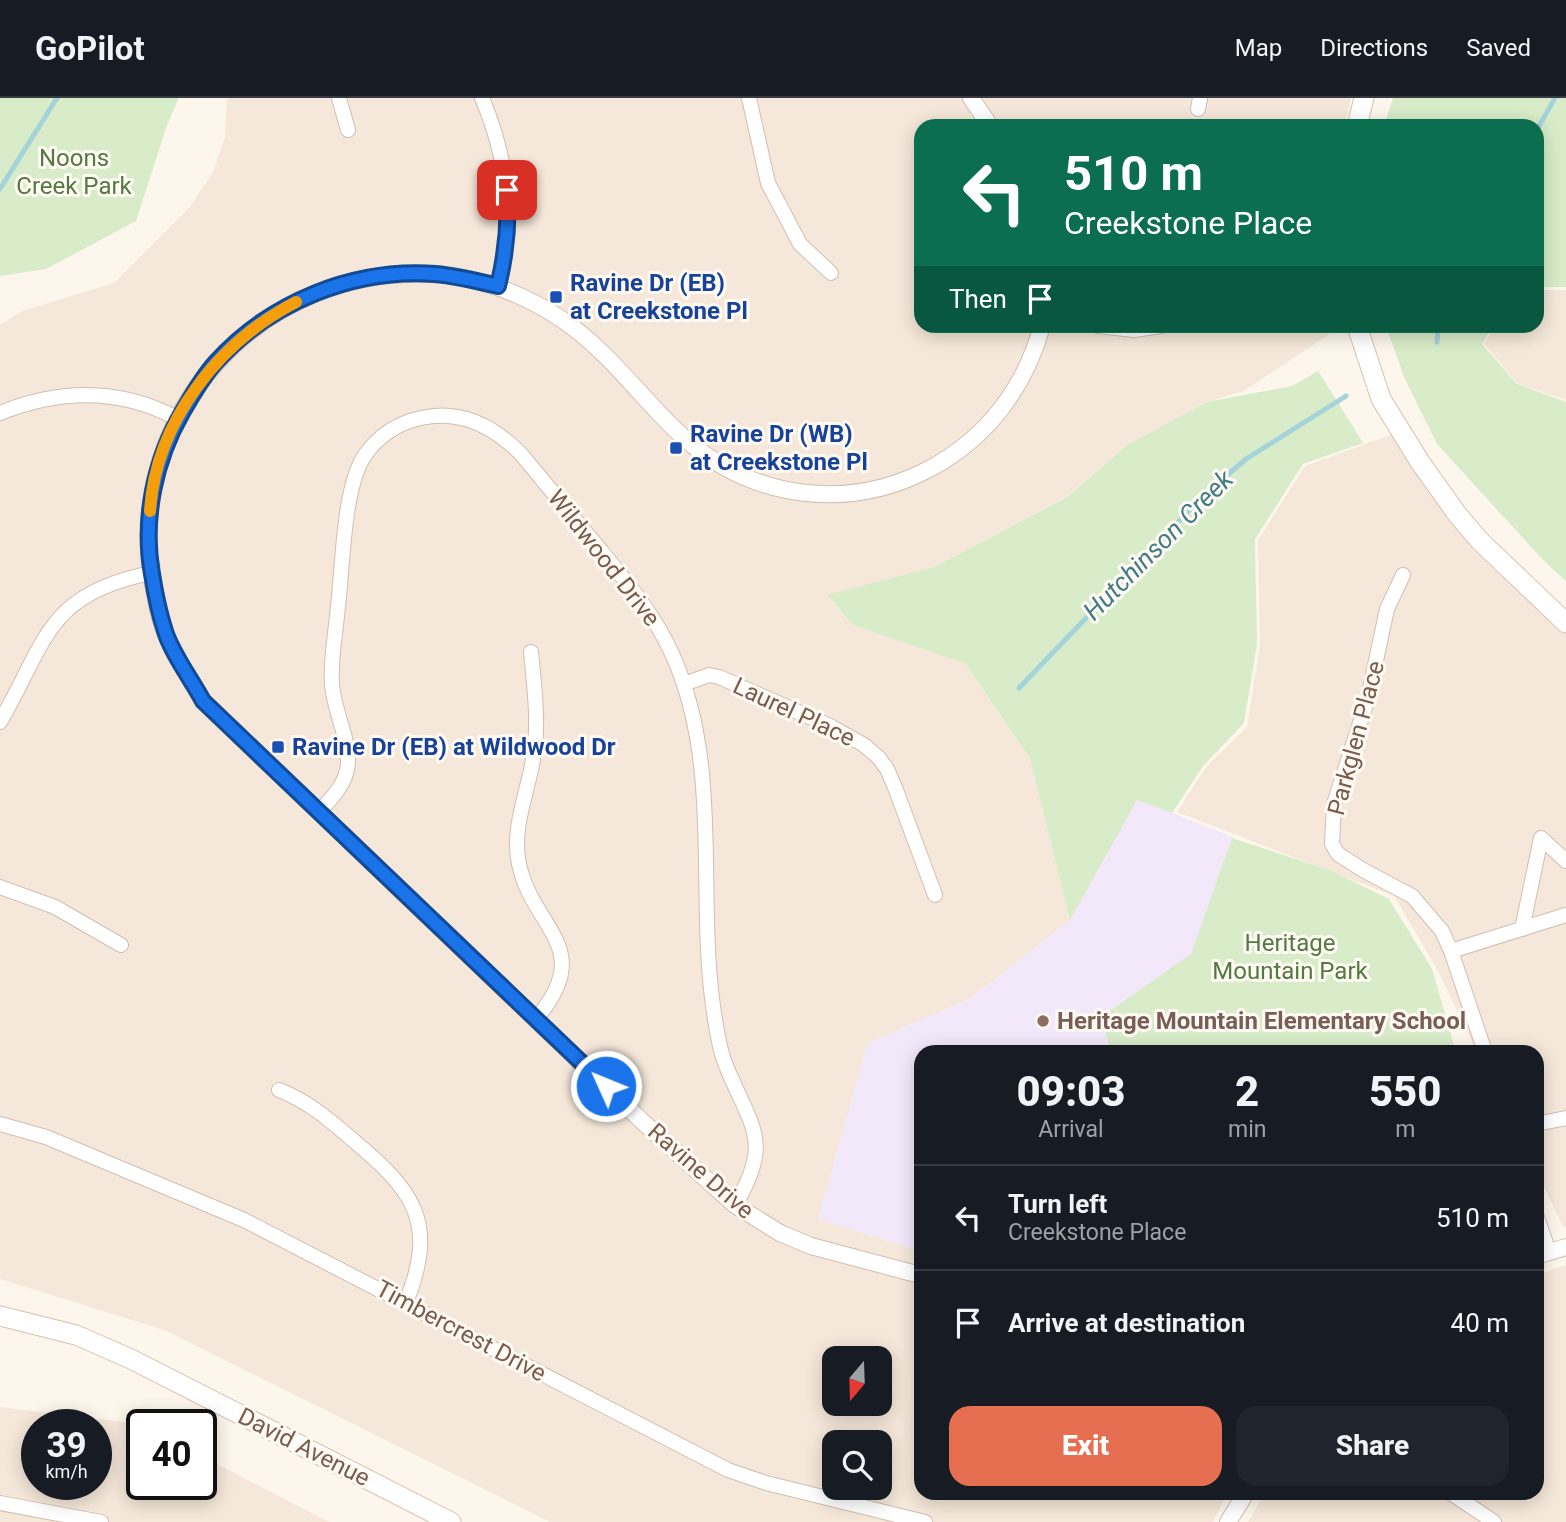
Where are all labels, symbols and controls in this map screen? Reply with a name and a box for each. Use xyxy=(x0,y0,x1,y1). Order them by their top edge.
text: GoPilot xyxy=(35,29,145,68)
text: Map xyxy=(1235,34,1282,62)
text: Directions xyxy=(1320,34,1428,62)
text: Saved xyxy=(1466,34,1531,62)
park label: Noons Creek Park xyxy=(16,144,133,200)
text: 510 m xyxy=(1064,145,1203,202)
icon: left xyxy=(949,147,1040,238)
pin xyxy=(477,160,537,220)
icon: arrive xyxy=(488,171,526,209)
text: Creekstone Place xyxy=(1064,204,1312,242)
place label: Ravine Dr (EB) at Creekstone Pl xyxy=(570,269,748,325)
icon: arrive xyxy=(1021,280,1059,318)
text: Then xyxy=(949,284,1007,314)
marker: Ravine Dr (EB) at Creekstone Pl xyxy=(548,289,564,305)
place label: Ravine Dr (WB) at Creekstone Pl xyxy=(690,420,868,476)
marker: Ravine Dr (WB) at Creekstone Pl xyxy=(668,440,684,456)
water label: Hutchinson Creek xyxy=(1077,463,1240,626)
street label: Wildwood Drive xyxy=(542,484,666,632)
street label: Parkglen Place xyxy=(1322,658,1390,818)
street label: Laurel Place xyxy=(729,672,859,752)
place label: Ravine Dr (EB) at Wildwood Dr xyxy=(292,733,616,761)
marker: Ravine Dr (EB) at Wildwood Dr xyxy=(270,739,286,755)
park label: Heritage Mountain Park xyxy=(1212,929,1369,985)
place label: Heritage Mountain Elementary School xyxy=(1057,1007,1466,1035)
marker: Heritage Mountain Elementary School xyxy=(1035,1013,1051,1029)
position arrow xyxy=(569,1049,643,1123)
text: 09:03 xyxy=(1016,1067,1126,1116)
text: 2 xyxy=(1235,1067,1259,1116)
text: 550 xyxy=(1369,1067,1442,1116)
text: Arrival xyxy=(1038,1116,1104,1143)
text: min xyxy=(1228,1116,1266,1143)
text: m xyxy=(1395,1116,1415,1143)
street label: Ravine Drive xyxy=(642,1117,760,1225)
text: Turn left xyxy=(1008,1189,1107,1219)
icon: left xyxy=(949,1199,987,1237)
text: 510 m xyxy=(1436,1203,1509,1233)
text: Creekstone Place xyxy=(1008,1219,1186,1246)
street label: Timbercrest Drive xyxy=(371,1274,551,1388)
icon: arrive xyxy=(949,1304,987,1342)
text: Arrive at destination xyxy=(1008,1308,1245,1338)
text: 40 m xyxy=(1451,1308,1509,1338)
north arrow xyxy=(822,1346,892,1416)
map controls xyxy=(822,1346,892,1500)
street label: David Avenue xyxy=(233,1402,375,1492)
button: Exit xyxy=(949,1406,1222,1486)
button: Share xyxy=(1236,1406,1509,1486)
speed limit sign: 40 xyxy=(126,1409,217,1500)
text: 39 xyxy=(46,1425,87,1466)
button: search xyxy=(822,1430,892,1500)
text: km/h xyxy=(45,1461,88,1482)

